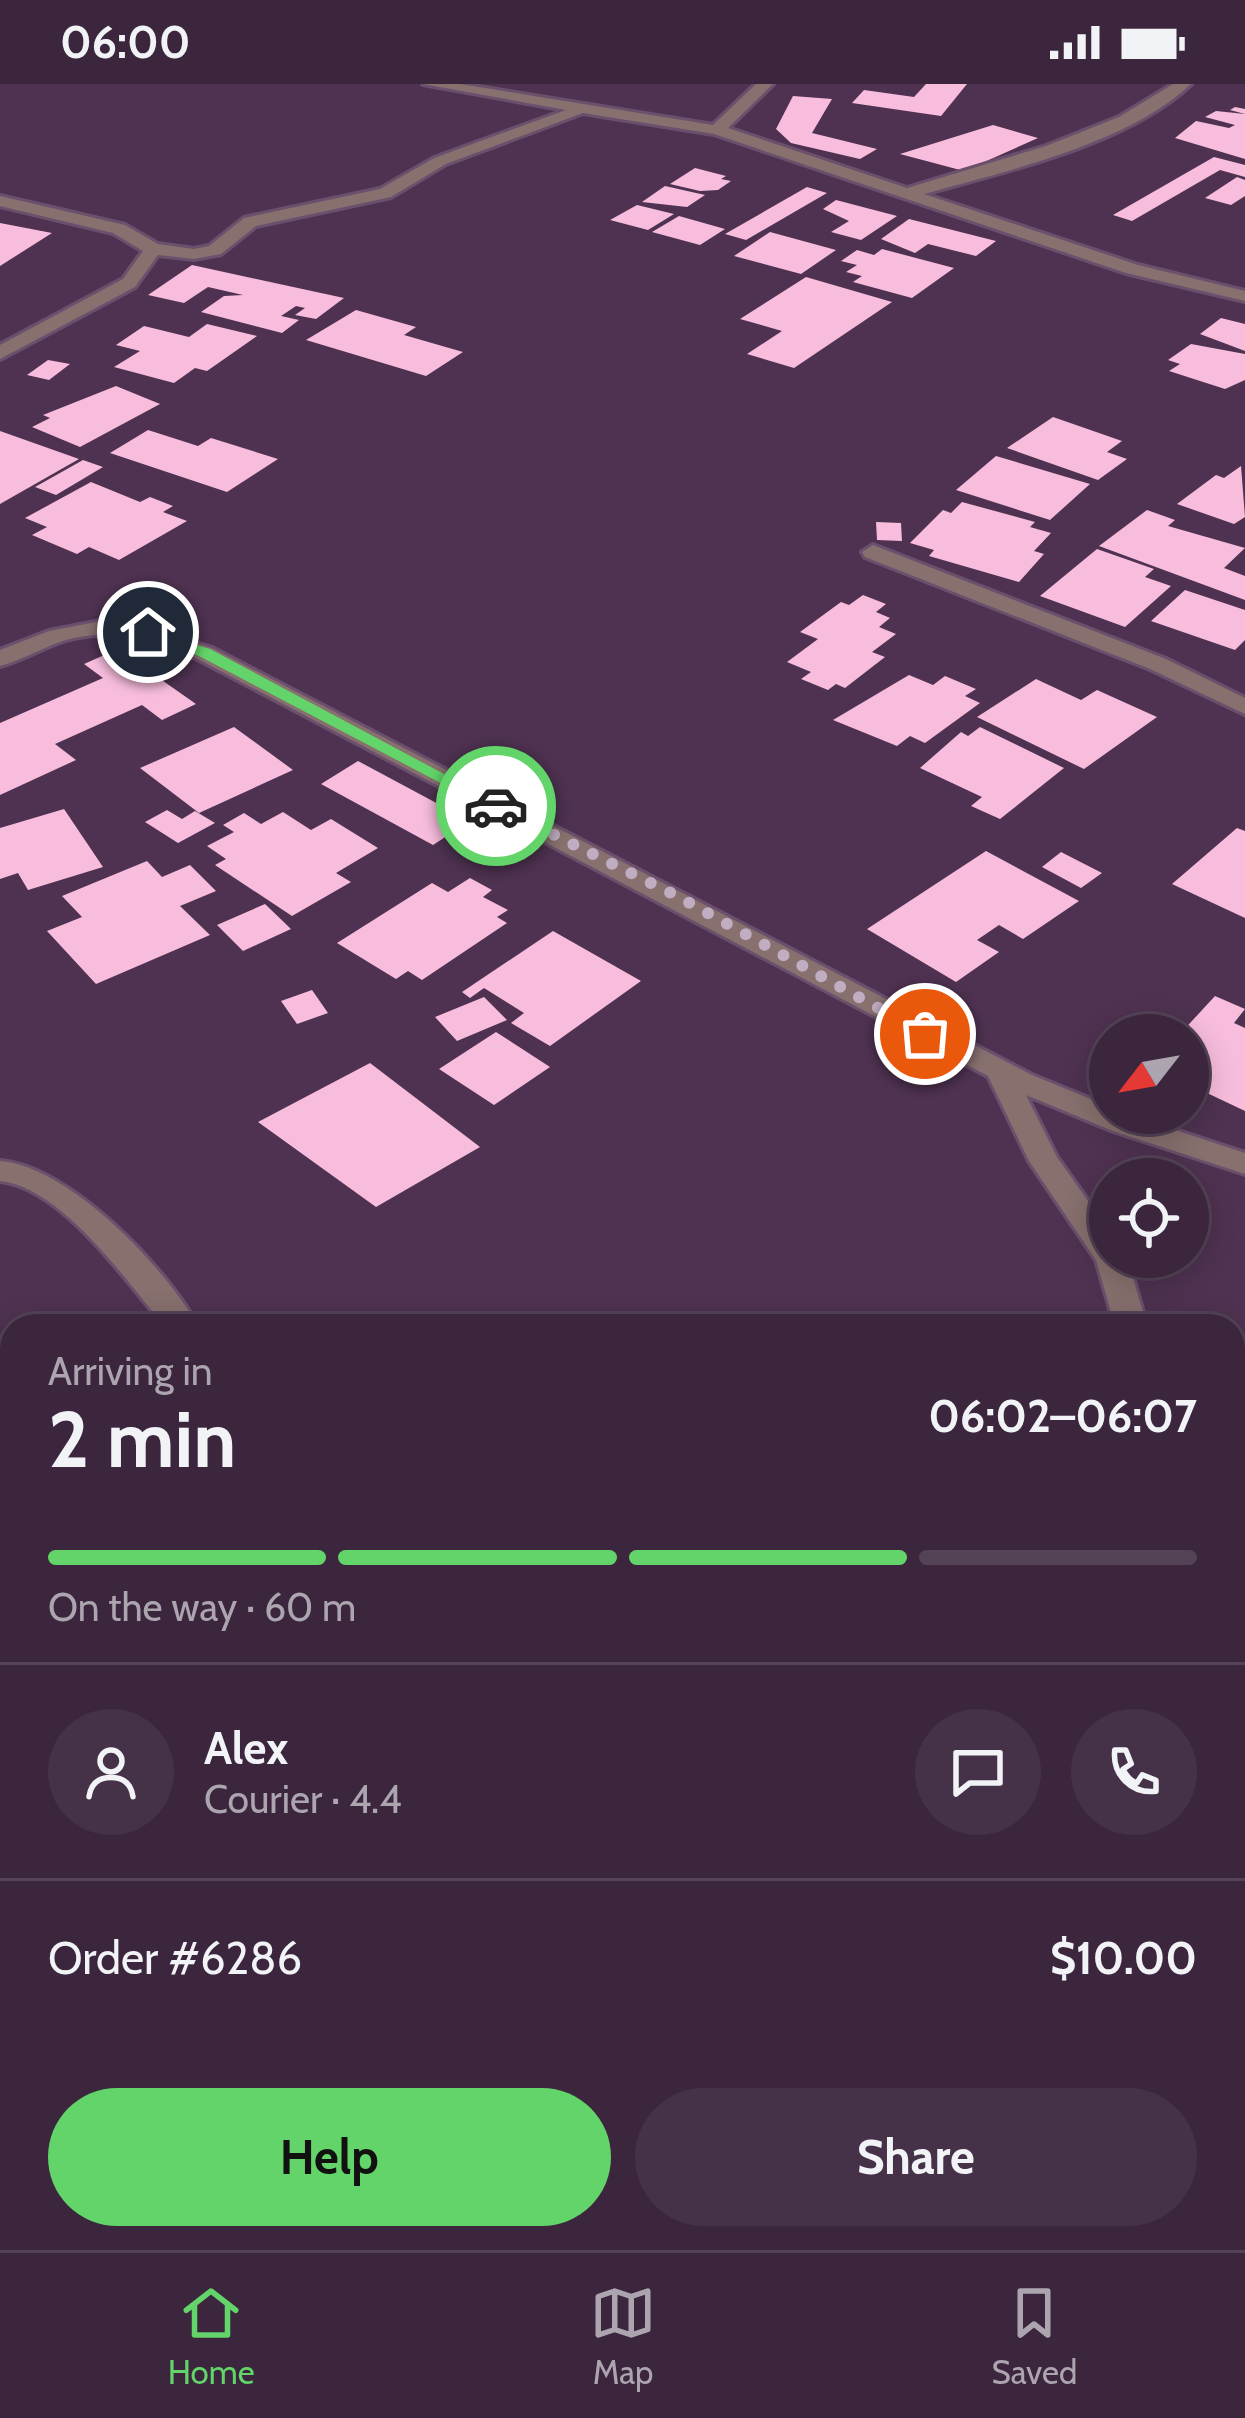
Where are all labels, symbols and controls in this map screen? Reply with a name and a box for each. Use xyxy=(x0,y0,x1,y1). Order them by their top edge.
text: 06:00 xyxy=(60,15,191,69)
pin xyxy=(97,581,199,683)
icon: home xyxy=(115,599,181,665)
courier xyxy=(436,746,556,866)
icon: car xyxy=(463,773,529,839)
pin xyxy=(874,983,976,1085)
icon: bag xyxy=(892,1001,958,1067)
north arrow xyxy=(1089,1014,1209,1134)
map controls xyxy=(1089,1014,1209,1278)
button: locate xyxy=(1089,1158,1209,1278)
text: Arriving in xyxy=(48,1347,212,1395)
text: 06:02–06:07 xyxy=(928,1389,1197,1443)
text: 2 min xyxy=(48,1392,236,1487)
text: On the way · 60 m xyxy=(48,1583,356,1631)
button: person xyxy=(48,1709,174,1835)
button: chat xyxy=(915,1709,1041,1835)
button: phone xyxy=(1071,1709,1197,1835)
text: Alex xyxy=(204,1721,288,1775)
text: Courier · 4.4 xyxy=(204,1775,402,1823)
text: Order #6286 xyxy=(48,1931,302,1985)
text: $10.00 xyxy=(1050,1931,1197,1985)
button: Help xyxy=(48,2088,611,2226)
button: Share xyxy=(635,2088,1197,2226)
tab: Home xyxy=(168,2280,255,2392)
tab: Map xyxy=(590,2280,656,2392)
tab: Saved xyxy=(992,2280,1077,2392)

